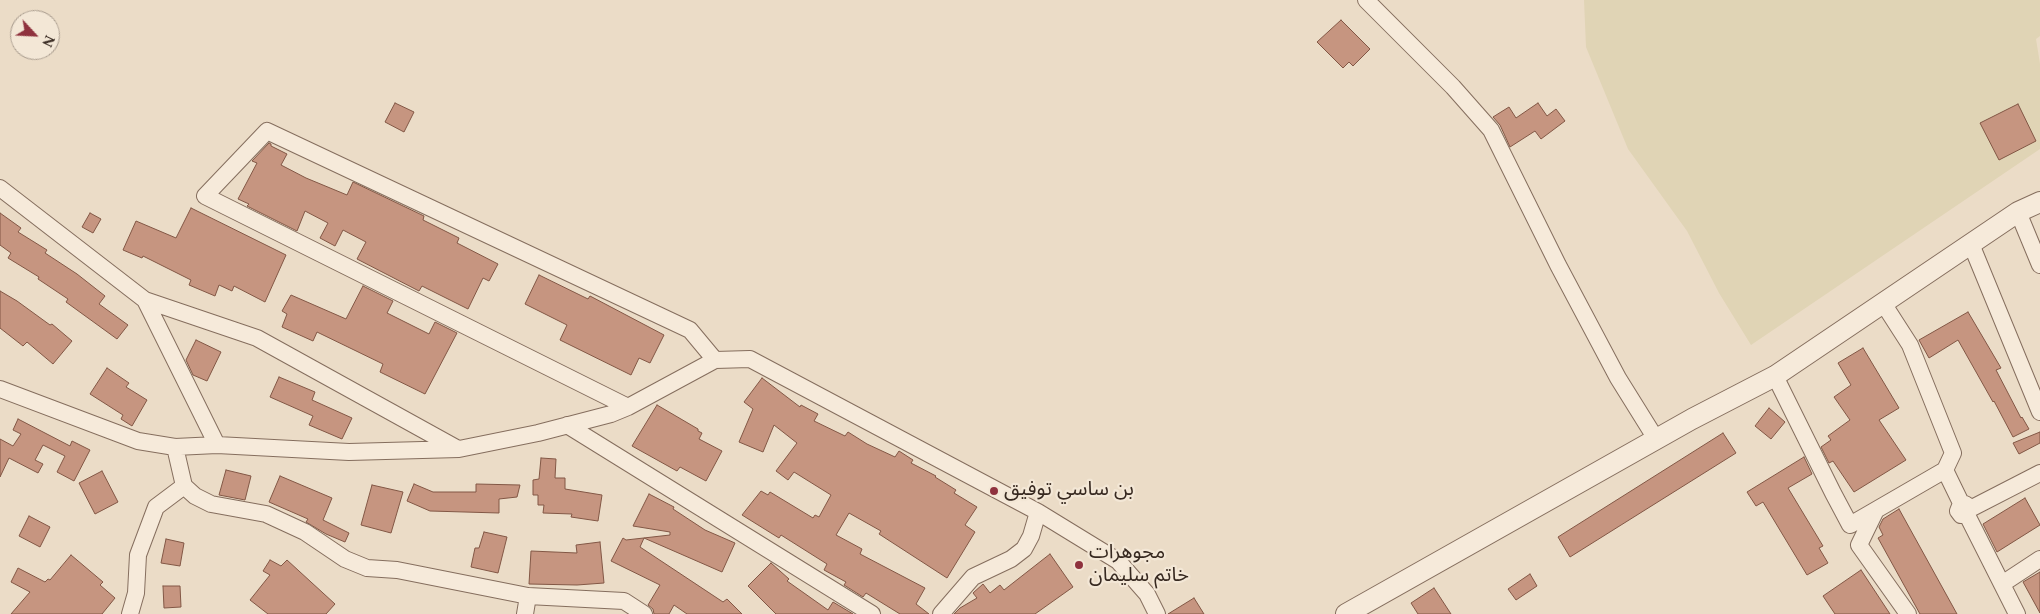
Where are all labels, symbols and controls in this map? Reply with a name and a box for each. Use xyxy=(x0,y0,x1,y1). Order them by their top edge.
north arrow xyxy=(10,10,60,60)
text: N xyxy=(36,32,60,51)
place label: بن ساسي توفيق xyxy=(1004,479,1134,503)
marker: بن ساسي توفيق xyxy=(988,485,1000,497)
place label: مجوهرات خاتم سليمان xyxy=(1089,542,1189,589)
marker: مجوهرات خاتم سليمان xyxy=(1073,559,1085,571)

